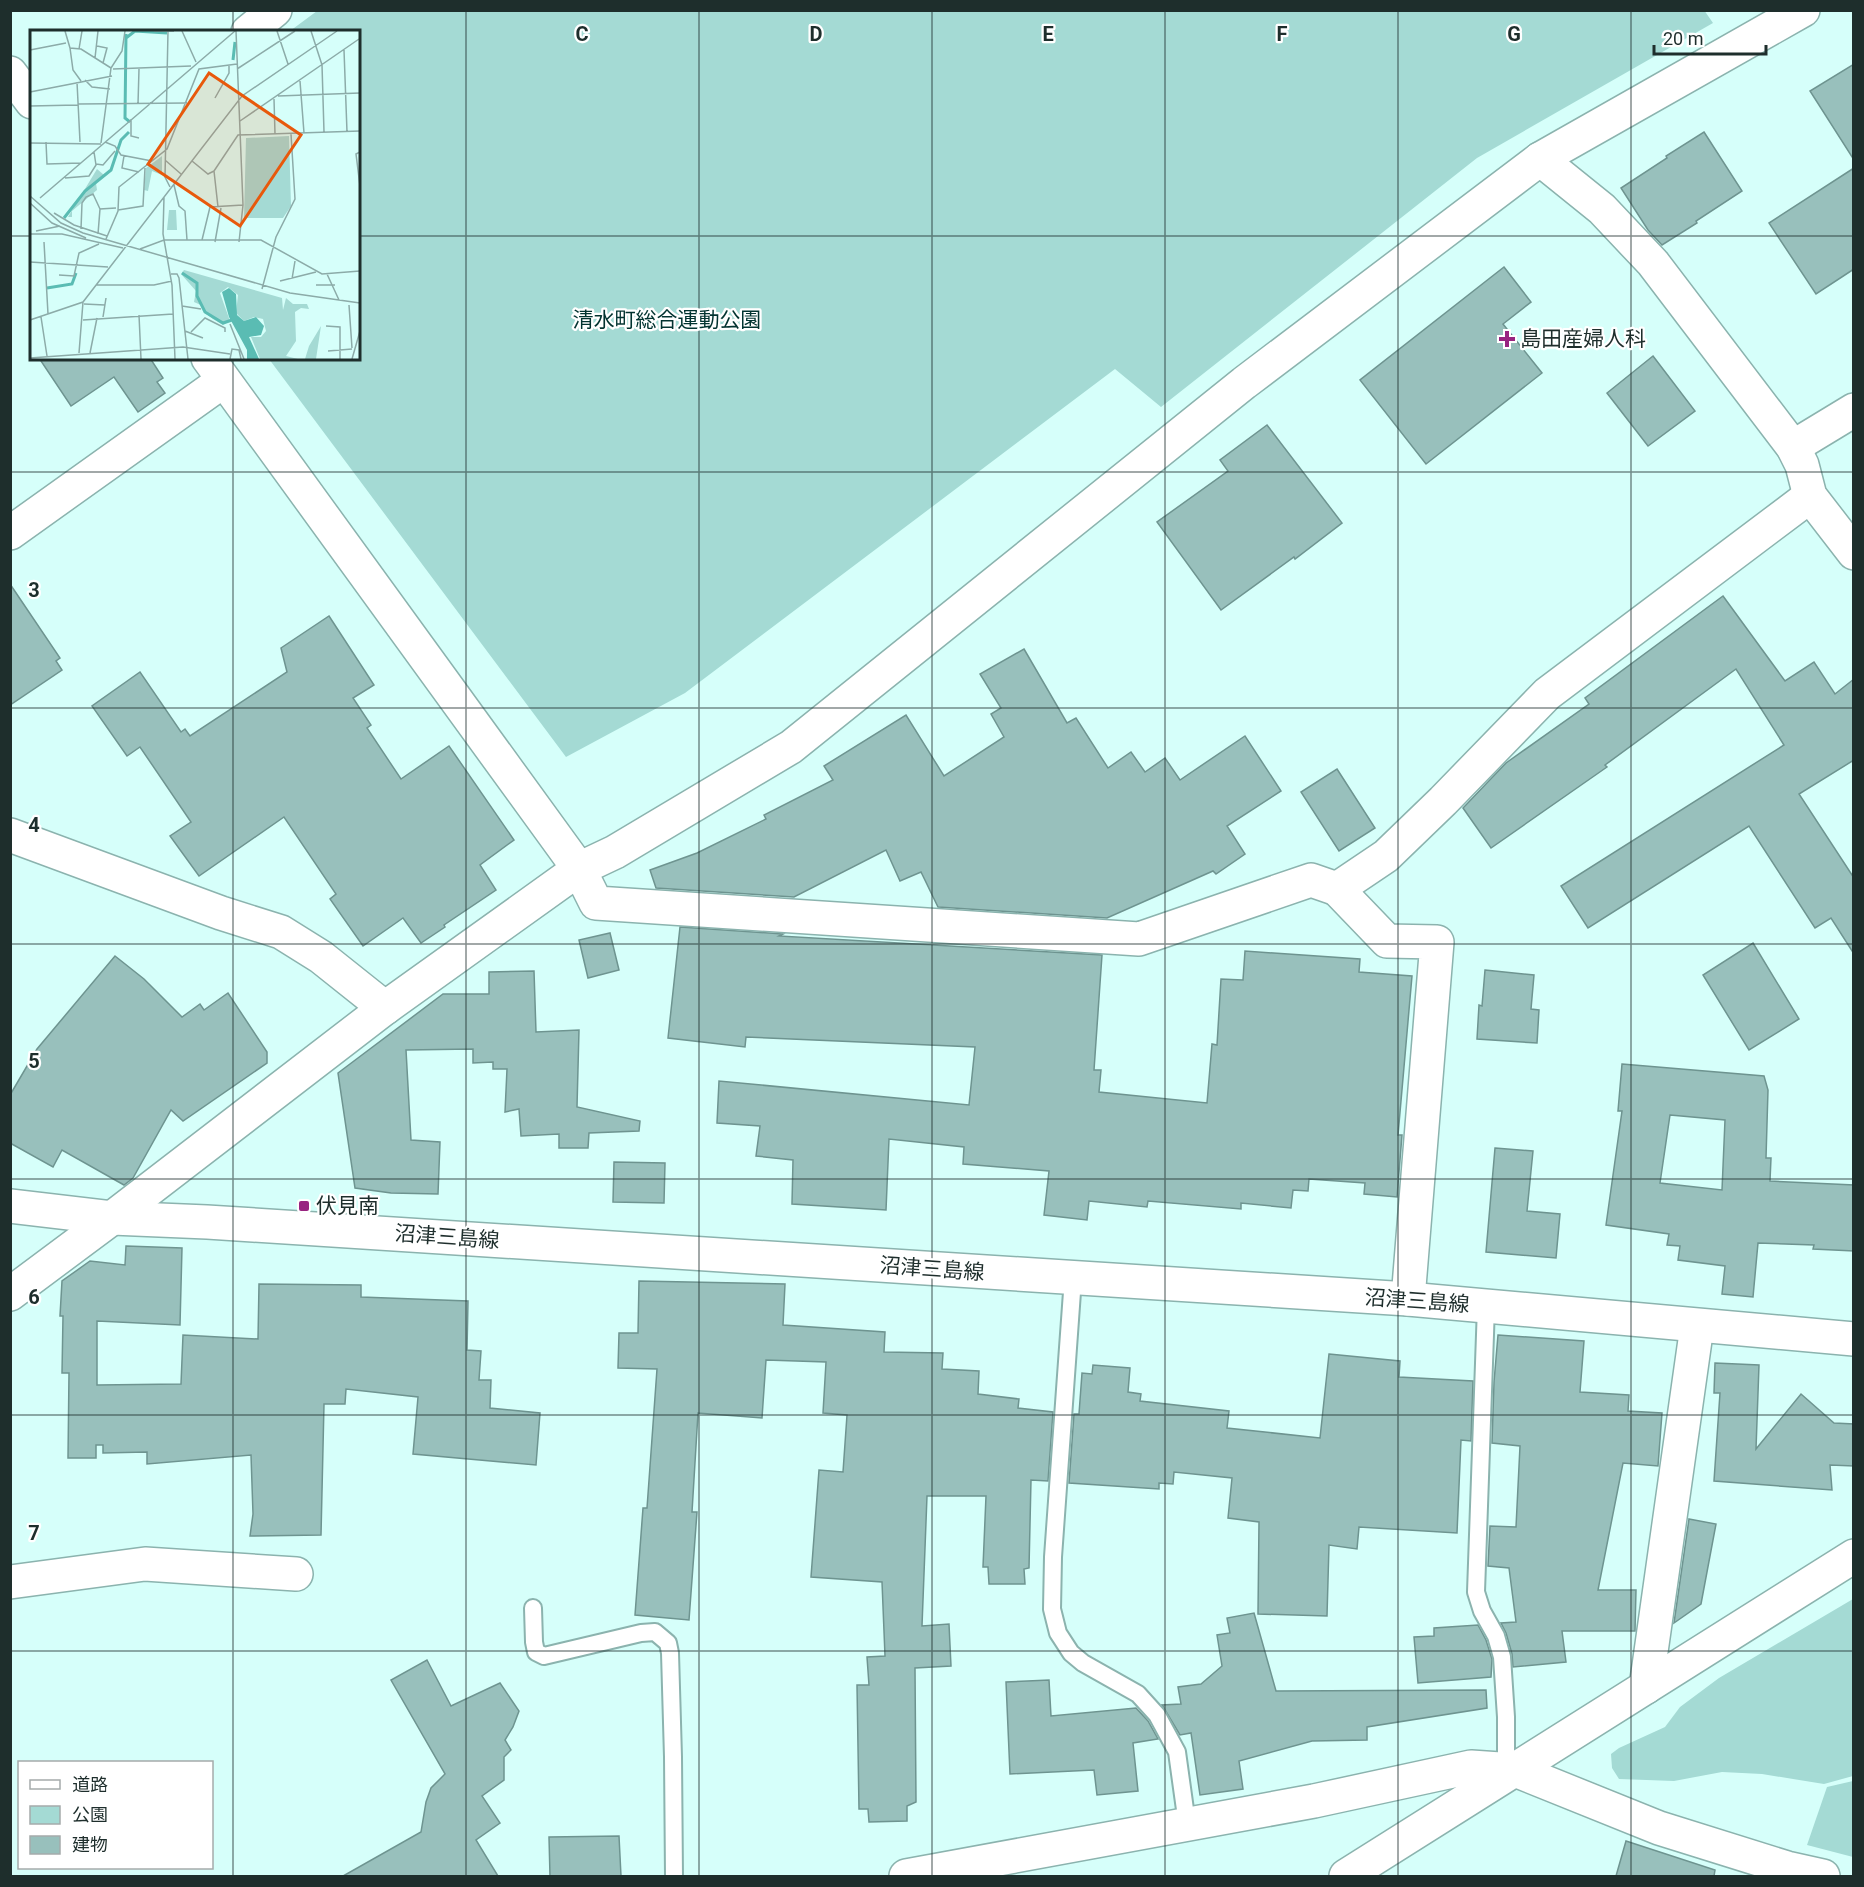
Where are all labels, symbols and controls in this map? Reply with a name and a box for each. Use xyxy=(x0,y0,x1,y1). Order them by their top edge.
scale bar xyxy=(1654,18,1766,56)
text: C xyxy=(575,22,589,46)
text: D xyxy=(810,22,823,46)
text: E xyxy=(1042,22,1054,46)
text: F xyxy=(1277,22,1288,46)
text: G xyxy=(1507,22,1521,46)
text: 20 m xyxy=(1663,28,1703,49)
inset map xyxy=(30,30,360,360)
park label: 清水町総合運動公園 xyxy=(573,308,762,332)
place label: 島田産婦人科 xyxy=(1520,327,1646,351)
marker: 島田産婦人科 xyxy=(1498,330,1516,348)
text: 3 xyxy=(28,578,40,602)
text: 4 xyxy=(28,813,40,837)
text: 5 xyxy=(28,1049,40,1073)
place label: 伏見南 xyxy=(316,1194,379,1218)
marker: 伏見南 xyxy=(297,1199,311,1213)
street label: 沼津三島線 xyxy=(394,1221,500,1253)
street label: 沼津三島線 xyxy=(879,1253,985,1285)
text: 6 xyxy=(28,1285,40,1309)
street label: 沼津三島線 xyxy=(1364,1285,1470,1317)
text: 7 xyxy=(28,1521,40,1545)
legend xyxy=(18,1761,213,1869)
text: 道路 xyxy=(72,1774,108,1795)
text: 公園 xyxy=(72,1804,108,1825)
text: 建物 xyxy=(72,1834,108,1855)

